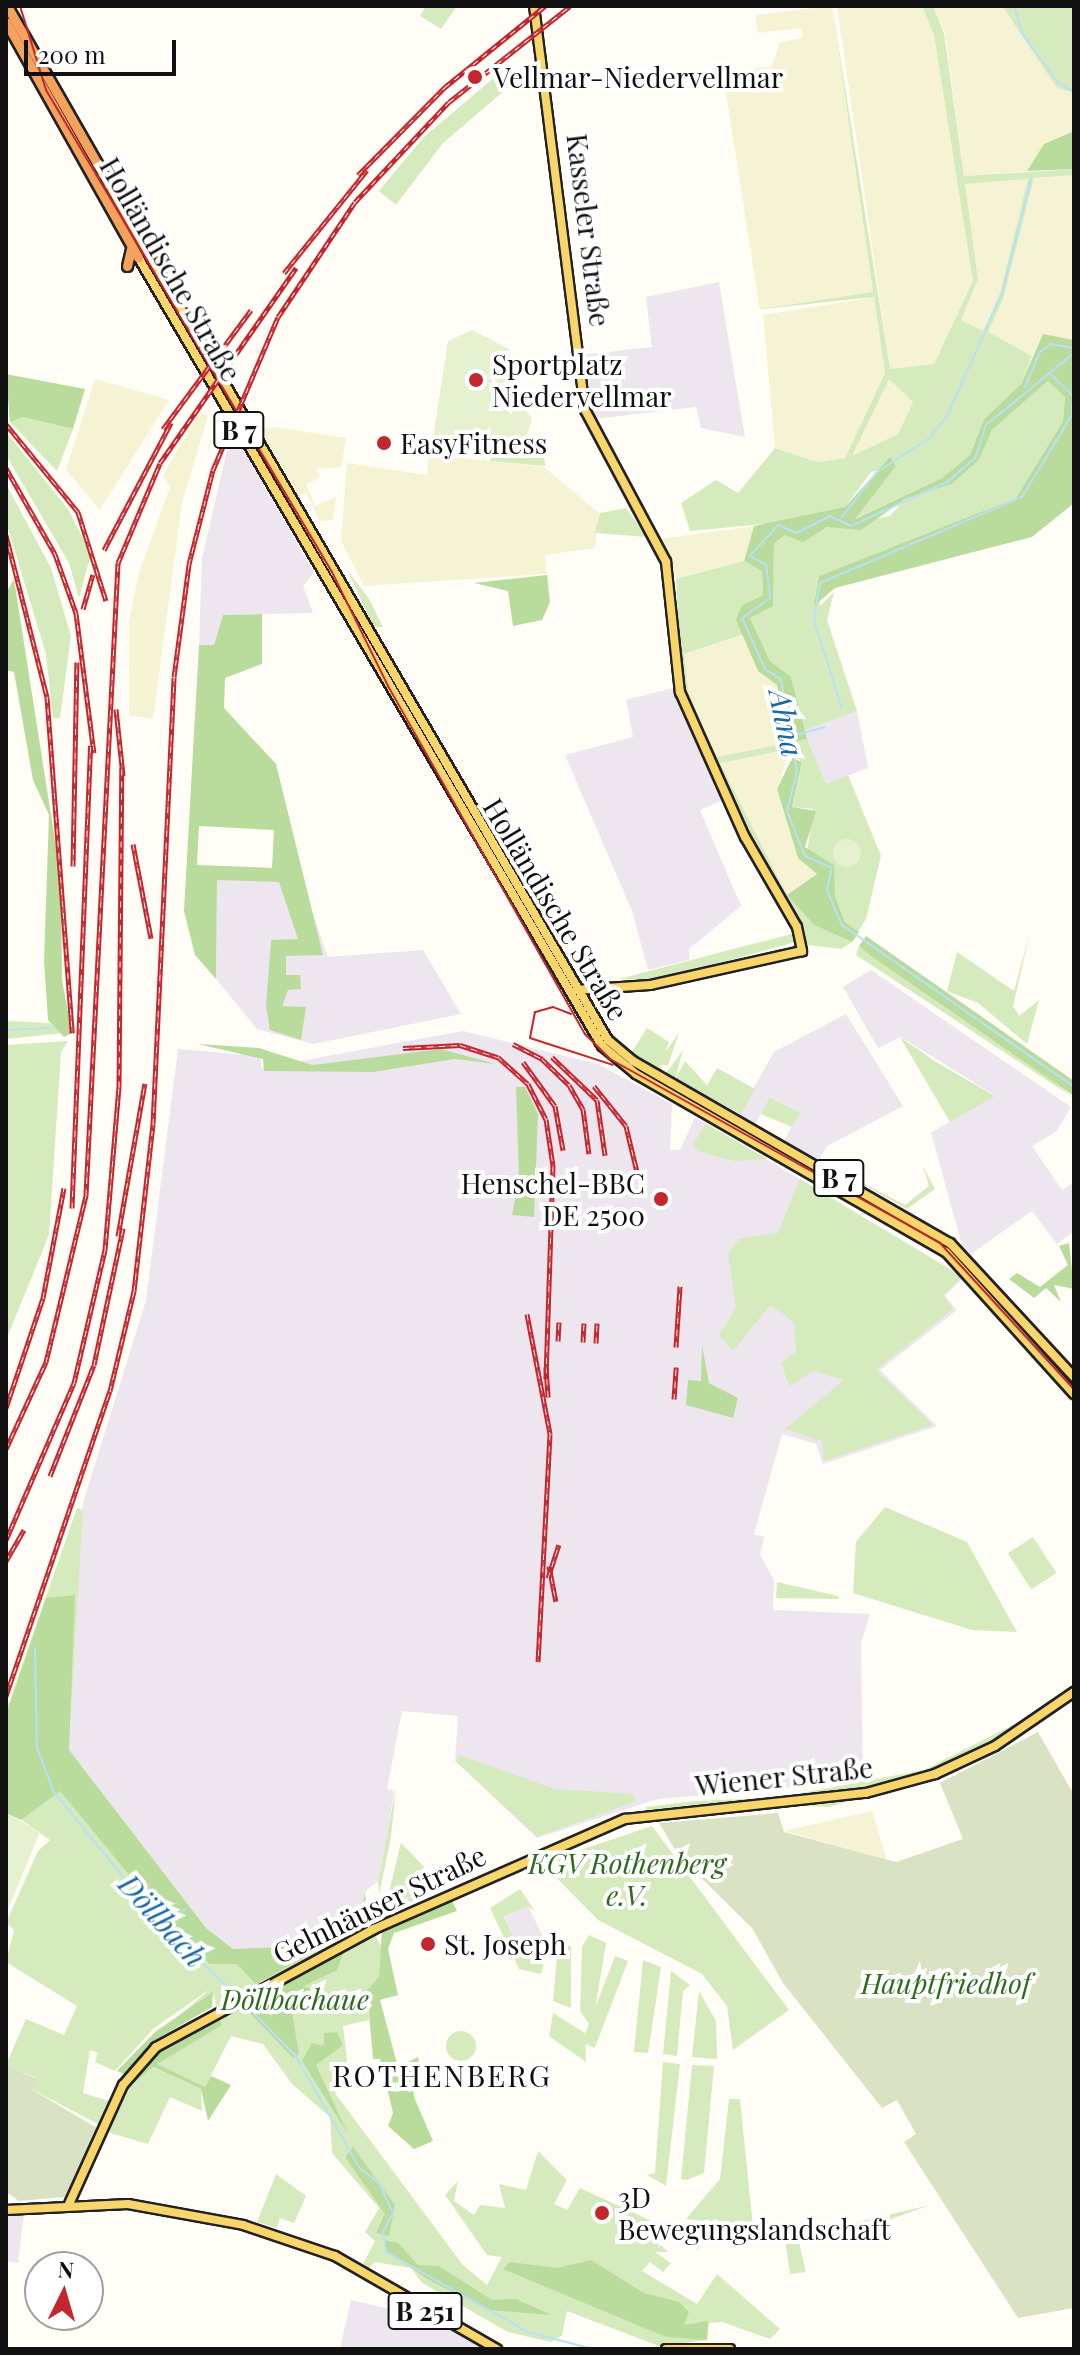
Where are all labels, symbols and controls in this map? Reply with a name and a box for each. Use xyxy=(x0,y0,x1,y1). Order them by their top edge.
scale bar xyxy=(28,24,180,74)
text: 200 m xyxy=(38,38,106,70)
place label: Vellmar-Niedervellmar xyxy=(493,60,783,94)
marker: Vellmar-Niedervellmar xyxy=(464,66,486,88)
street label: Kasseler Straße xyxy=(560,131,618,329)
street label: Holländische Straße xyxy=(93,151,249,387)
place label: Sportplatz Niedervellmar xyxy=(492,347,672,413)
marker: Sportplatz Niedervellmar xyxy=(467,371,485,389)
road number: B 7 xyxy=(213,408,265,452)
place label: EasyFitness xyxy=(400,426,547,460)
marker: EasyFitness xyxy=(375,434,393,452)
water label: Ahna xyxy=(762,686,812,760)
street label: Holländische Straße xyxy=(477,792,635,1026)
road number: B 7 xyxy=(813,1156,865,1200)
place label: Henschel-BBC DE 2500 xyxy=(461,1166,645,1232)
marker: Henschel-BBC DE 2500 xyxy=(652,1190,670,1208)
street label: Wiener Straße xyxy=(693,1750,875,1802)
street label: Gelnhäuser Straße xyxy=(267,1838,491,1970)
park label: KGV Rothenberg e.V. xyxy=(528,1846,726,1912)
water label: Döllbach xyxy=(112,1866,214,1974)
place label: St. Joseph xyxy=(444,1927,566,1961)
marker: St. Joseph xyxy=(419,1935,437,1953)
park label: Hauptfriedhof xyxy=(861,1966,1031,2000)
park label: Döllbachaue xyxy=(221,1982,369,2016)
district label: ROTHENBERG xyxy=(332,2057,552,2093)
place label: 3D Bewegungslandschaft xyxy=(618,2180,890,2246)
marker: 3D Bewegungslandschaft xyxy=(593,2204,611,2222)
north arrow xyxy=(24,2251,104,2331)
text: N xyxy=(57,2253,75,2285)
road number: B 251 xyxy=(387,2289,463,2333)

